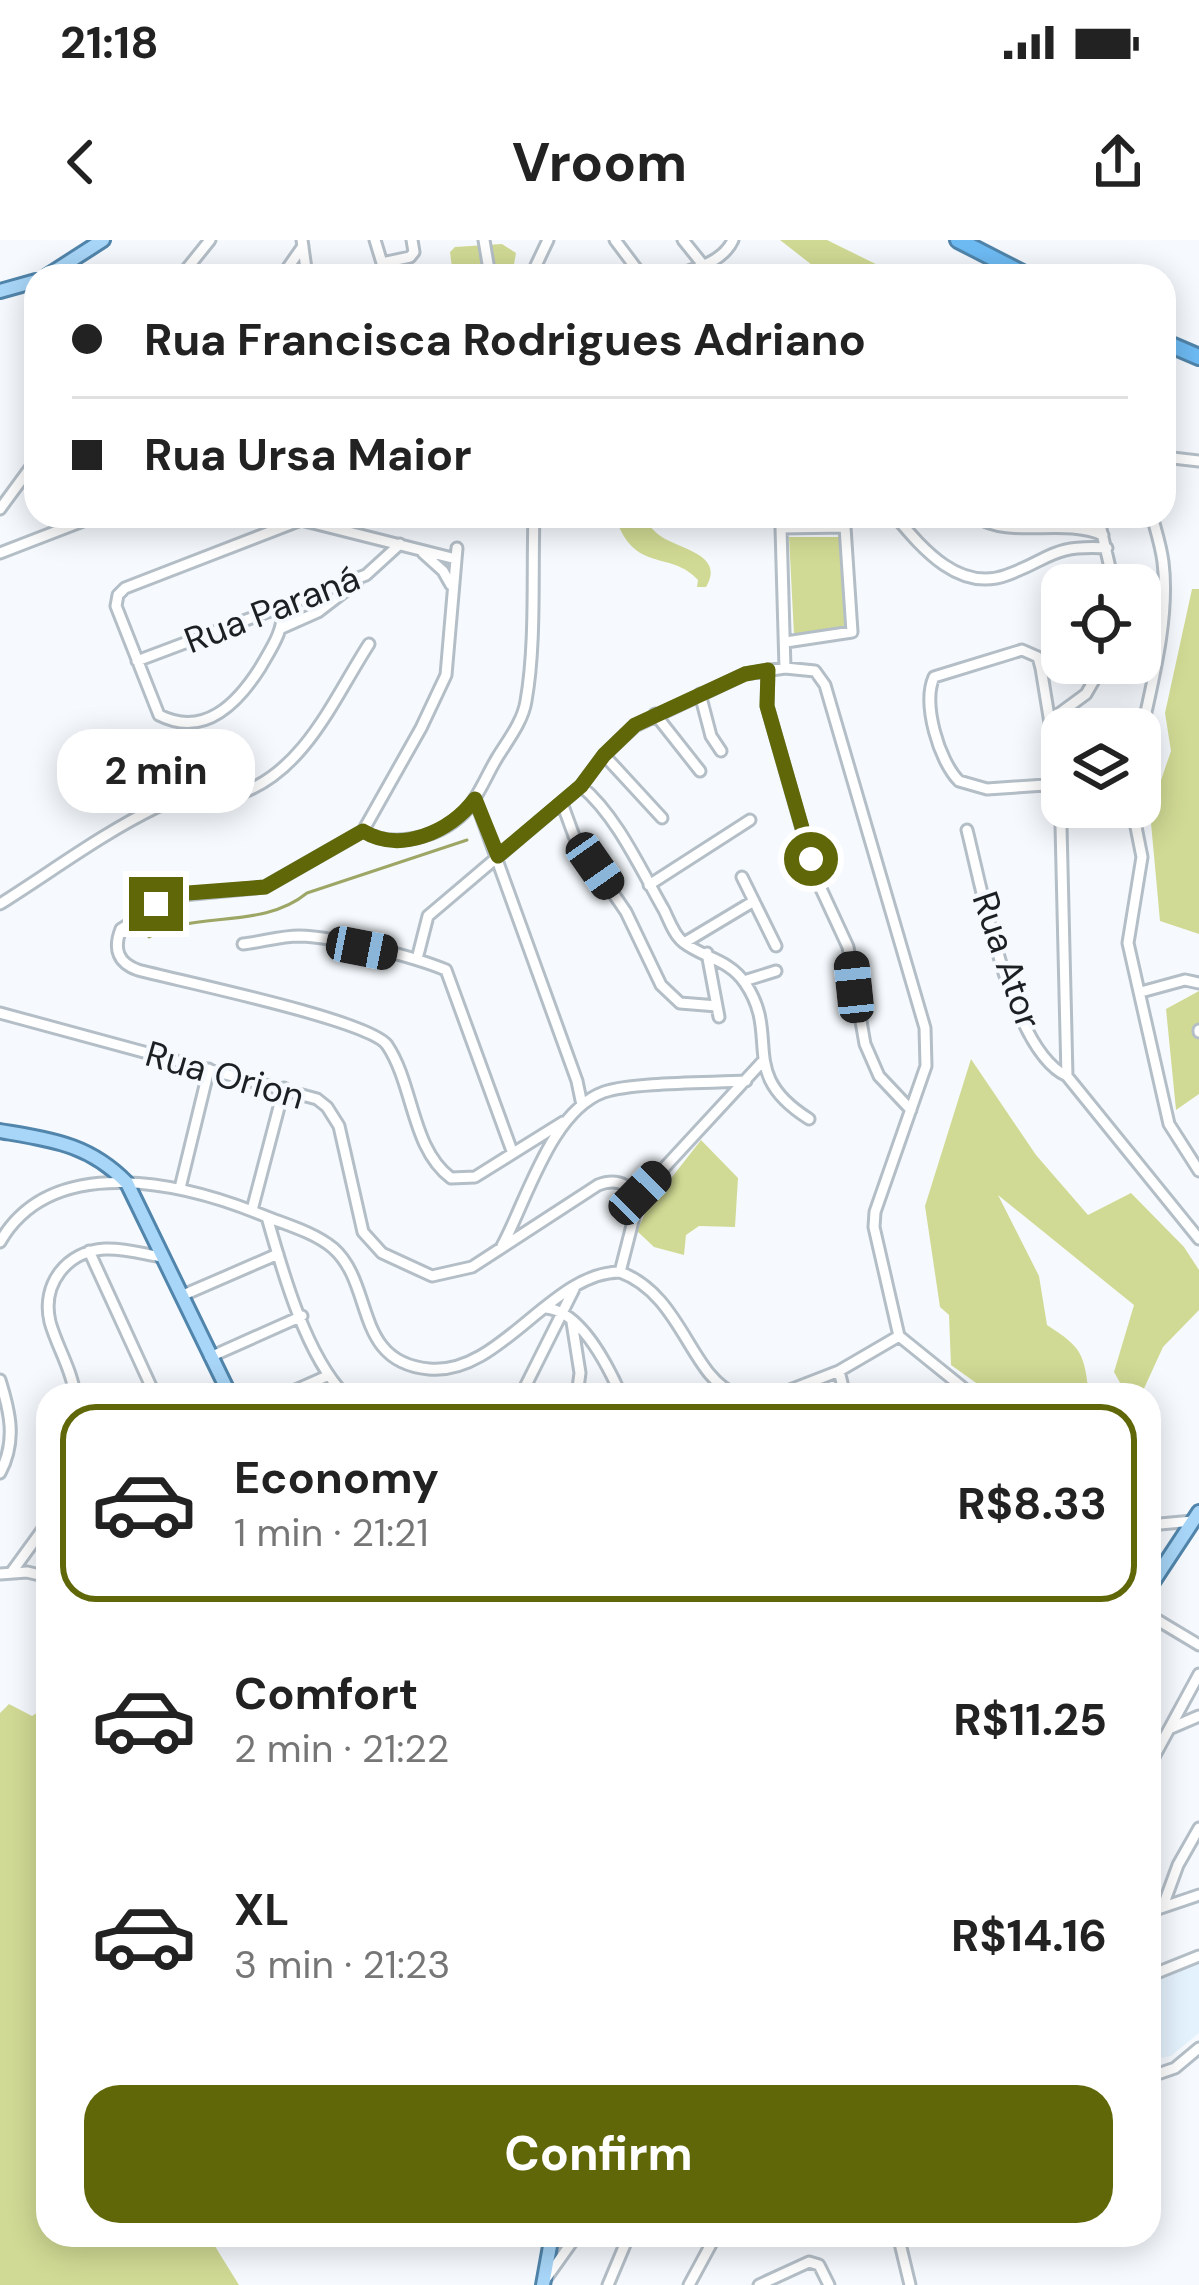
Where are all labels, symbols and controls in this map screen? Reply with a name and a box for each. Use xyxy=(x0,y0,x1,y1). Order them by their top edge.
text: 21:18 xyxy=(60,13,159,72)
text: Vroom xyxy=(512,127,687,198)
icon: back xyxy=(48,129,114,195)
icon: share xyxy=(1085,129,1151,195)
text: Rua Francisca Rodrigues Adriano xyxy=(144,310,866,369)
text: Rua Ursa Maior xyxy=(144,425,472,484)
street label: Rua Paraná xyxy=(178,554,366,664)
map controls xyxy=(1041,564,1161,828)
button: locate xyxy=(1041,564,1161,684)
button: layers xyxy=(1041,708,1161,828)
callout: 2 min xyxy=(57,730,255,814)
text: 2 min xyxy=(104,745,208,796)
car xyxy=(560,826,630,906)
route start xyxy=(784,832,838,886)
route end xyxy=(129,877,183,931)
street label: Rua Ator xyxy=(962,885,1052,1035)
car xyxy=(323,923,401,973)
car xyxy=(832,949,876,1025)
street label: Rua Orion xyxy=(140,1030,310,1120)
car xyxy=(602,1155,678,1231)
text: Economy xyxy=(234,1448,439,1507)
icon: car xyxy=(90,1449,198,1557)
text: R$8.33 xyxy=(957,1474,1107,1533)
text: 1 min · 21:21 xyxy=(234,1507,429,1558)
text: Comfort xyxy=(234,1664,418,1723)
icon: car xyxy=(90,1665,198,1773)
text: R$11.25 xyxy=(953,1690,1107,1749)
text: 2 min · 21:22 xyxy=(234,1723,449,1774)
text: XL xyxy=(234,1880,289,1939)
icon: car xyxy=(90,1881,198,1989)
text: R$14.16 xyxy=(951,1906,1107,1965)
text: 3 min · 21:23 xyxy=(234,1939,450,1990)
button: Confirm xyxy=(84,2085,1113,2223)

